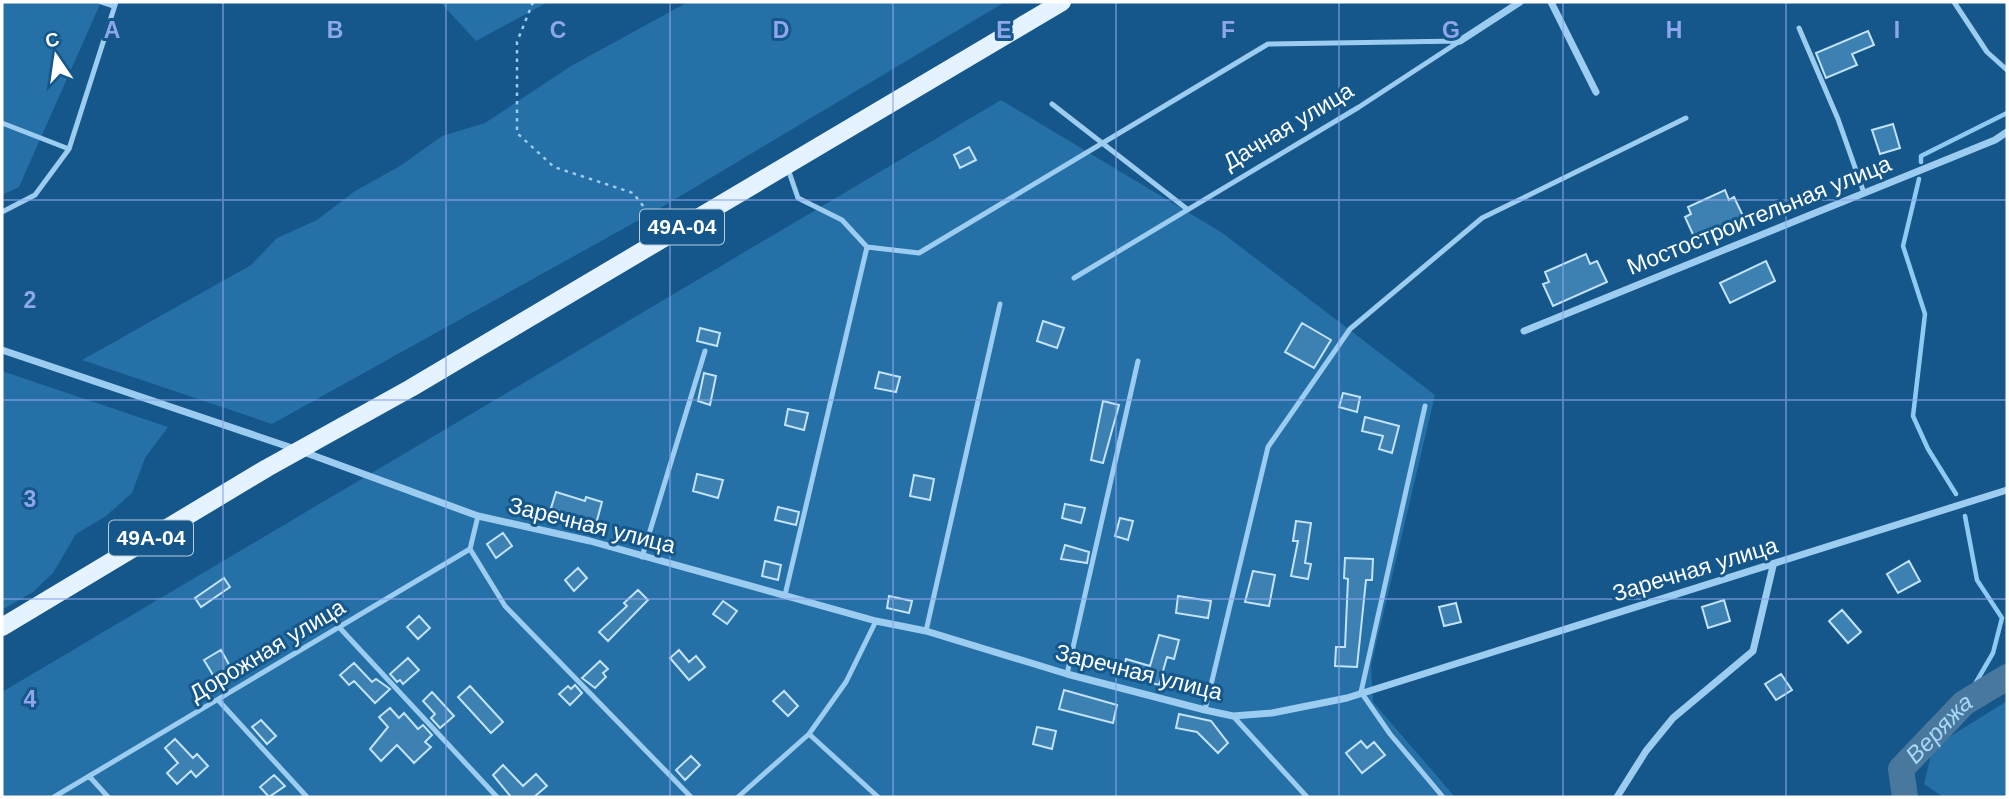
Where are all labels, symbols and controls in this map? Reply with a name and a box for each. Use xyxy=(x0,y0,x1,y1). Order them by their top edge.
text: A xyxy=(104,17,120,43)
text: B xyxy=(327,17,343,43)
text: C xyxy=(550,17,566,43)
text: D xyxy=(773,17,789,43)
text: E xyxy=(996,17,1012,43)
text: F xyxy=(1221,17,1235,43)
text: G xyxy=(1442,17,1460,43)
text: H xyxy=(1666,17,1682,43)
text: I xyxy=(1894,17,1900,43)
north arrow xyxy=(21,21,91,91)
text: С xyxy=(43,28,62,52)
street label: Дачная улица xyxy=(1218,77,1358,175)
street label: Мостостроительная улица xyxy=(1623,150,1895,280)
road number: 49А-04 xyxy=(640,210,724,244)
text: 2 xyxy=(24,287,36,313)
text: 3 xyxy=(24,486,36,512)
street label: Заречная улица xyxy=(506,492,678,558)
road number: 49А-04 xyxy=(109,520,193,556)
street label: Заречная улица xyxy=(1609,532,1781,606)
street label: Дорожная улица xyxy=(184,593,350,707)
street label: Заречная улица xyxy=(1053,639,1225,705)
text: 4 xyxy=(24,686,37,712)
water label: Веряжа xyxy=(1900,687,1977,768)

